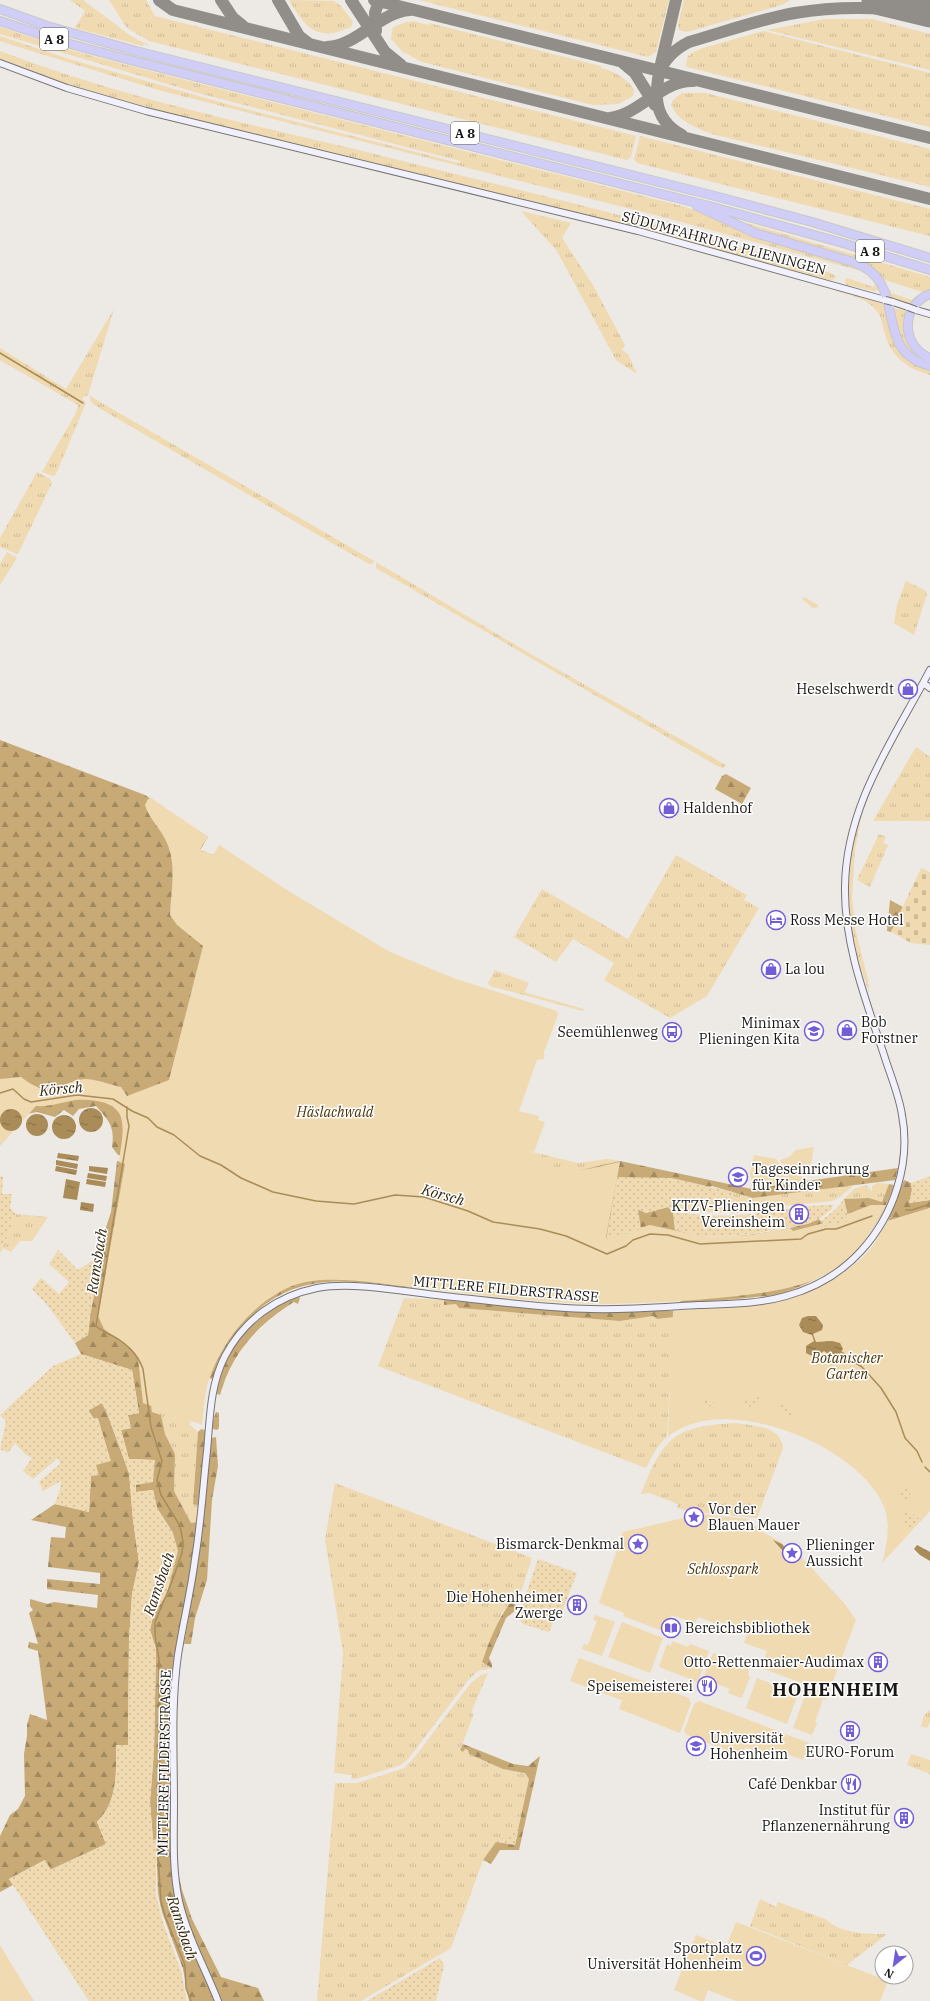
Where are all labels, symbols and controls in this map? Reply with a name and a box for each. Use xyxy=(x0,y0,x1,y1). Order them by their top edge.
road number: A 8 xyxy=(40,28,68,50)
road number: A 8 xyxy=(451,122,479,144)
street label: SÜDUMFAHRUNG PLIENINGEN xyxy=(620,207,828,279)
road number: A 8 xyxy=(856,240,884,262)
shop icon: Heselschwerdt xyxy=(897,678,919,700)
place label: Heselschwerdt xyxy=(796,680,894,698)
shop icon: Haldenhof xyxy=(658,797,680,819)
place label: Haldenhof xyxy=(683,799,753,817)
hotel icon: Ross Messe Hotel xyxy=(765,909,787,931)
place label: Ross Messe Hotel xyxy=(790,911,904,929)
shop icon: La lou xyxy=(760,958,782,980)
place label: La lou xyxy=(785,960,825,978)
place label: Bob Forstner xyxy=(861,1013,918,1047)
place label: Minimax Plieningen Kita xyxy=(699,1014,800,1048)
shop icon: Bob Forstner xyxy=(836,1019,858,1041)
school or university icon: Minimax Plieningen Kita xyxy=(803,1020,825,1042)
bus stop icon: Seemühlenweg xyxy=(661,1021,683,1043)
place label: Seemühlenweg xyxy=(558,1023,658,1041)
water label: Körsch xyxy=(37,1077,84,1100)
park label: Häslachwald xyxy=(296,1103,374,1121)
place label: Tageseinrichrung für Kinder xyxy=(752,1160,870,1194)
school or university icon: Tageseinrichrung für Kinder xyxy=(727,1166,749,1188)
water label: Körsch xyxy=(419,1179,467,1210)
place label: KTZV-Plieningen Vereinsheim xyxy=(671,1197,785,1231)
building icon: KTZV-Plieningen Vereinsheim xyxy=(788,1203,810,1225)
water label: Ramsbach xyxy=(82,1226,111,1296)
street label: MITTLERE FILDERSTRASSE xyxy=(412,1272,600,1306)
park label: Botanischer Garten xyxy=(810,1349,884,1383)
place label: Vor der Blauen Mauer xyxy=(708,1500,800,1534)
place icon: Vor der Blauen Mauer xyxy=(683,1506,705,1528)
place icon: Bismarck-Denkmal xyxy=(627,1533,649,1555)
place label: Bismarck-Denkmal xyxy=(496,1535,624,1553)
place label: Plieninger Aussicht xyxy=(806,1536,875,1570)
place icon: Plieninger Aussicht xyxy=(781,1542,803,1564)
water label: Ramsbach xyxy=(138,1549,178,1619)
park label: Schlosspark xyxy=(686,1560,759,1578)
place label: Die Hohenheimer Zwerge xyxy=(446,1588,564,1622)
building icon: Die Hohenheimer Zwerge xyxy=(566,1594,588,1616)
library icon: Bereichsbibliothek xyxy=(660,1617,682,1639)
place label: Bereichsbibliothek xyxy=(685,1619,811,1637)
building icon: Otto-Rettenmaier-Audimax xyxy=(867,1651,889,1673)
place label: Otto-Rettenmaier-Audimax xyxy=(684,1653,864,1671)
street label: MITTLERE FILDERSTRASSE xyxy=(153,1670,175,1856)
restaurant icon: Speisemeisterei xyxy=(696,1675,718,1697)
place label: Speisemeisterei xyxy=(587,1677,693,1695)
district label: HOHENHEIM xyxy=(772,1678,900,1701)
building icon: EURO-Forum xyxy=(839,1720,861,1742)
place label: Universität Hohenheim xyxy=(710,1729,788,1763)
school or university icon: Universität Hohenheim xyxy=(685,1735,707,1757)
place label: EURO-Forum xyxy=(806,1743,894,1761)
restaurant icon: Café Denkbar xyxy=(840,1773,862,1795)
place label: Café Denkbar xyxy=(748,1775,838,1793)
place label: Institut für Pflanzenernährung xyxy=(762,1801,891,1835)
building icon: Institut für Pflanzenernährung xyxy=(893,1807,915,1829)
water label: Ramsbach xyxy=(163,1893,202,1963)
place label: Sportplatz Universität Hohenheim xyxy=(587,1939,742,1973)
sports icon: Sportplatz Universität Hohenheim xyxy=(745,1945,767,1967)
north arrow xyxy=(874,1945,914,1985)
text: N xyxy=(881,1965,896,1982)

